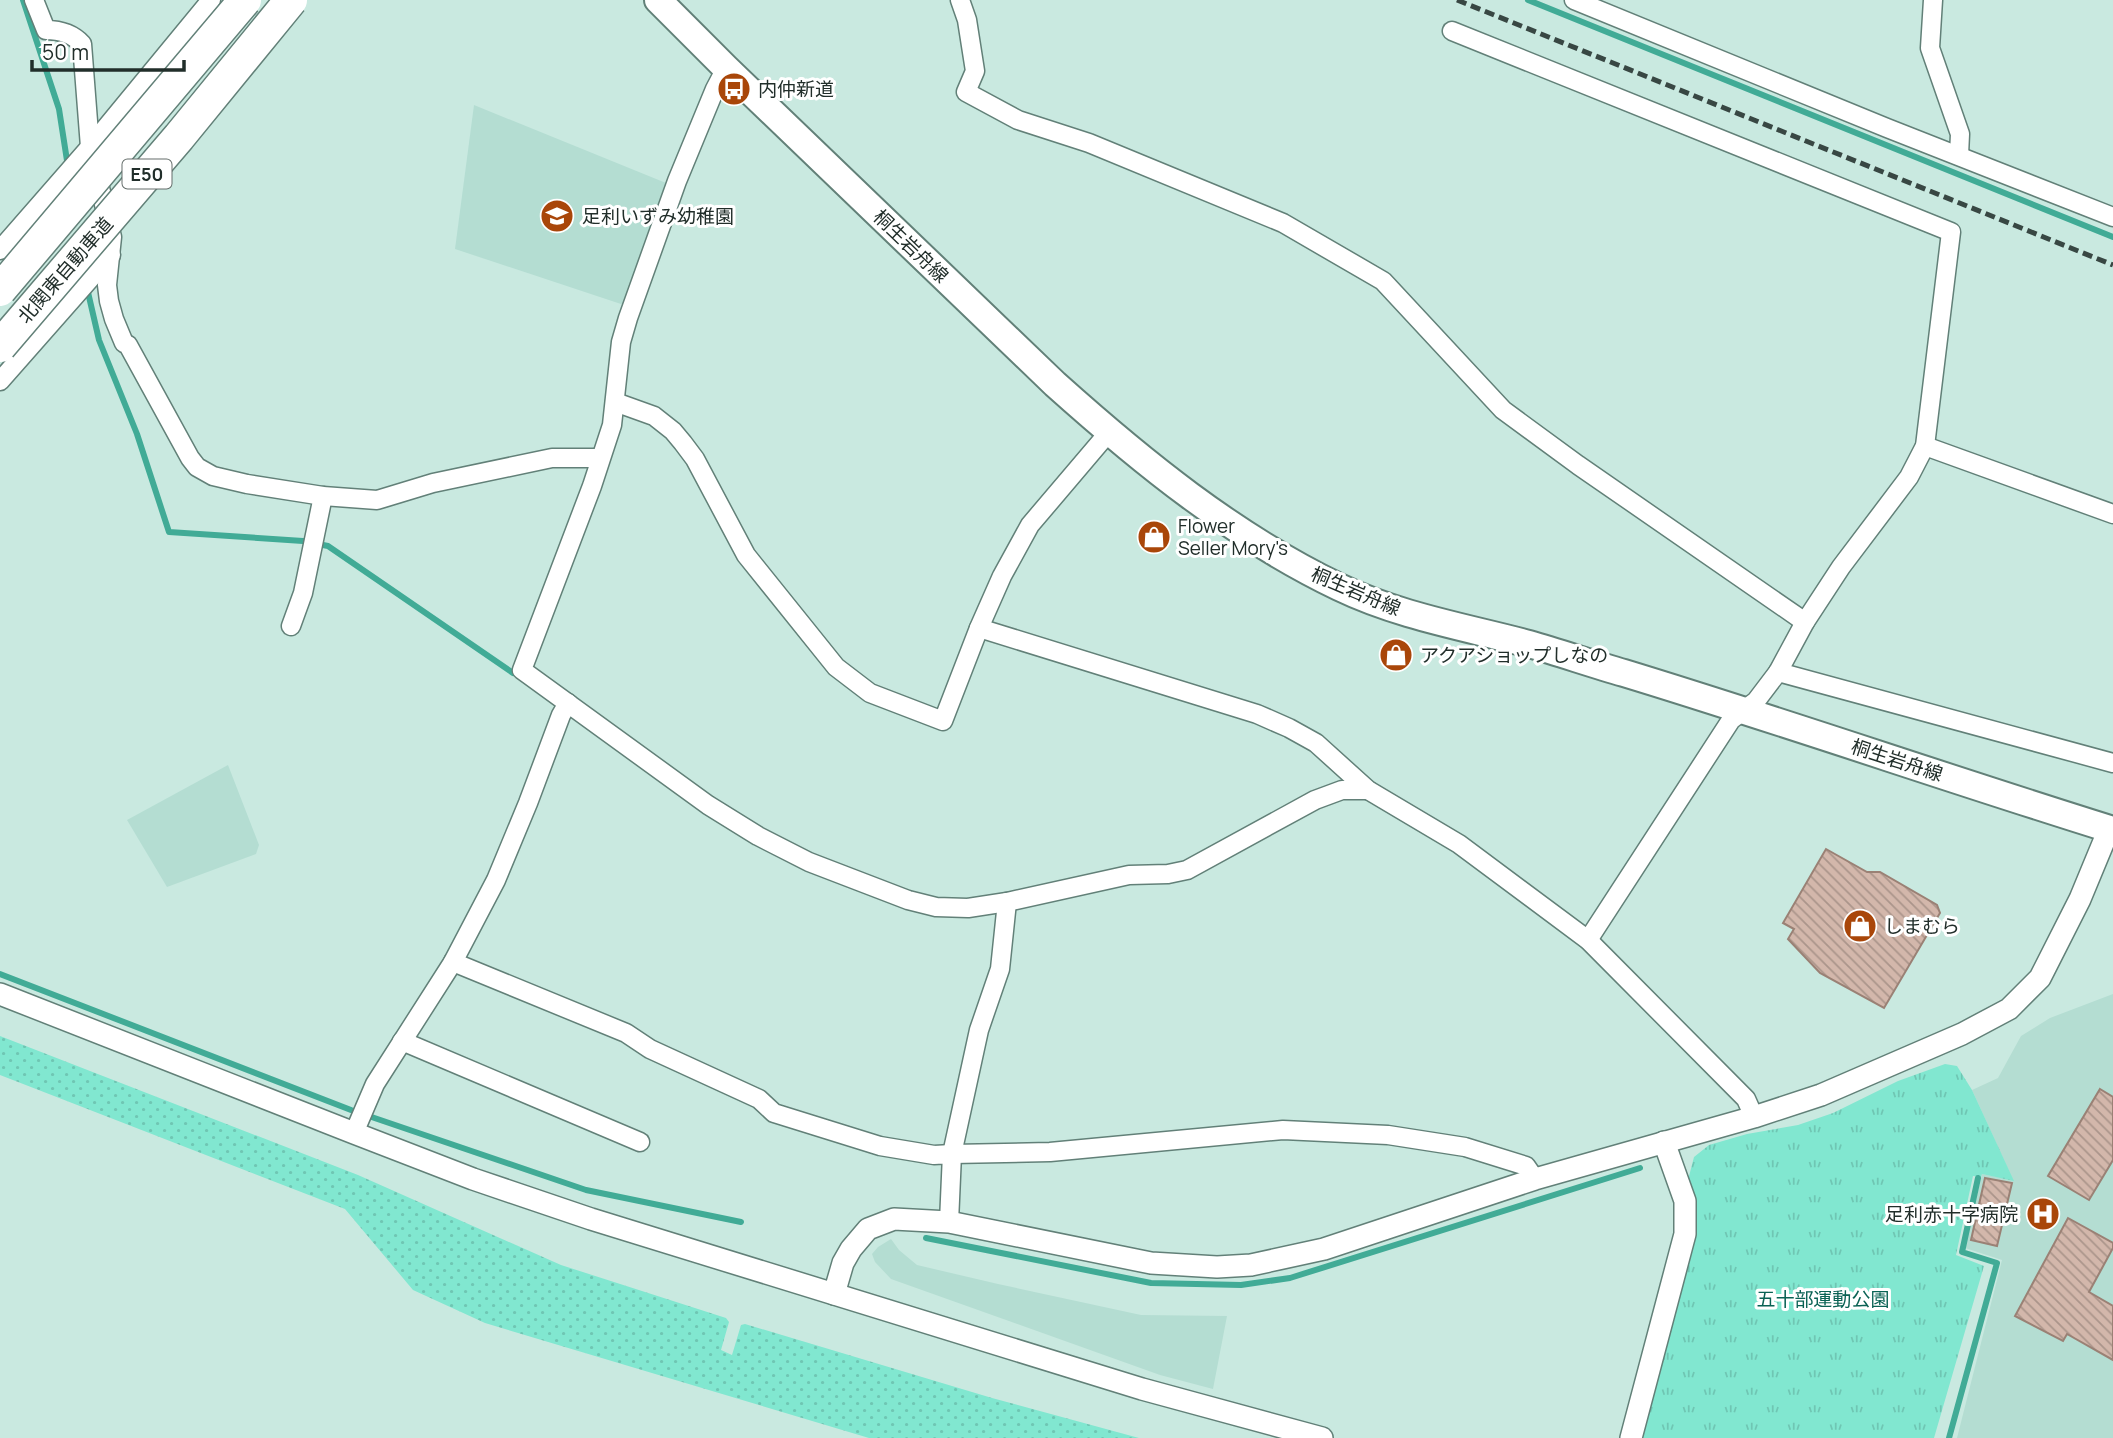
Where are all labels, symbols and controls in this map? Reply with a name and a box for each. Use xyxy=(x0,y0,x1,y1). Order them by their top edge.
scale bar xyxy=(32,28,184,72)
text: 50 m xyxy=(42,38,89,66)
bus stop icon: 内仲新道 xyxy=(715,70,753,108)
place label: 内仲新道 xyxy=(758,76,834,102)
road number: E50 xyxy=(122,160,172,188)
school or university icon: 足利いずみ幼稚園 xyxy=(538,197,576,235)
place label: 足利いずみ幼稚園 xyxy=(582,203,734,229)
street label: 桐生岩舟線 xyxy=(868,204,954,288)
street label: 北関東自動車道 xyxy=(12,211,118,329)
place label: Flower Seller Mory's xyxy=(1178,513,1288,561)
shop icon: Flower Seller Mory's xyxy=(1135,518,1173,556)
street label: 桐生岩舟線 xyxy=(1307,560,1405,622)
shop icon: アクアショップしなの xyxy=(1377,636,1415,674)
place label: アクアショップしなの xyxy=(1420,642,1608,668)
street label: 桐生岩舟線 xyxy=(1848,733,1946,787)
shop icon: しまむら xyxy=(1841,907,1879,945)
place label: しまむら xyxy=(1884,913,1960,939)
hospital icon: 足利赤十字病院 xyxy=(2024,1195,2062,1233)
place label: 足利赤十字病院 xyxy=(1885,1201,2018,1227)
park label: 五十部運動公園 xyxy=(1756,1286,1890,1312)

